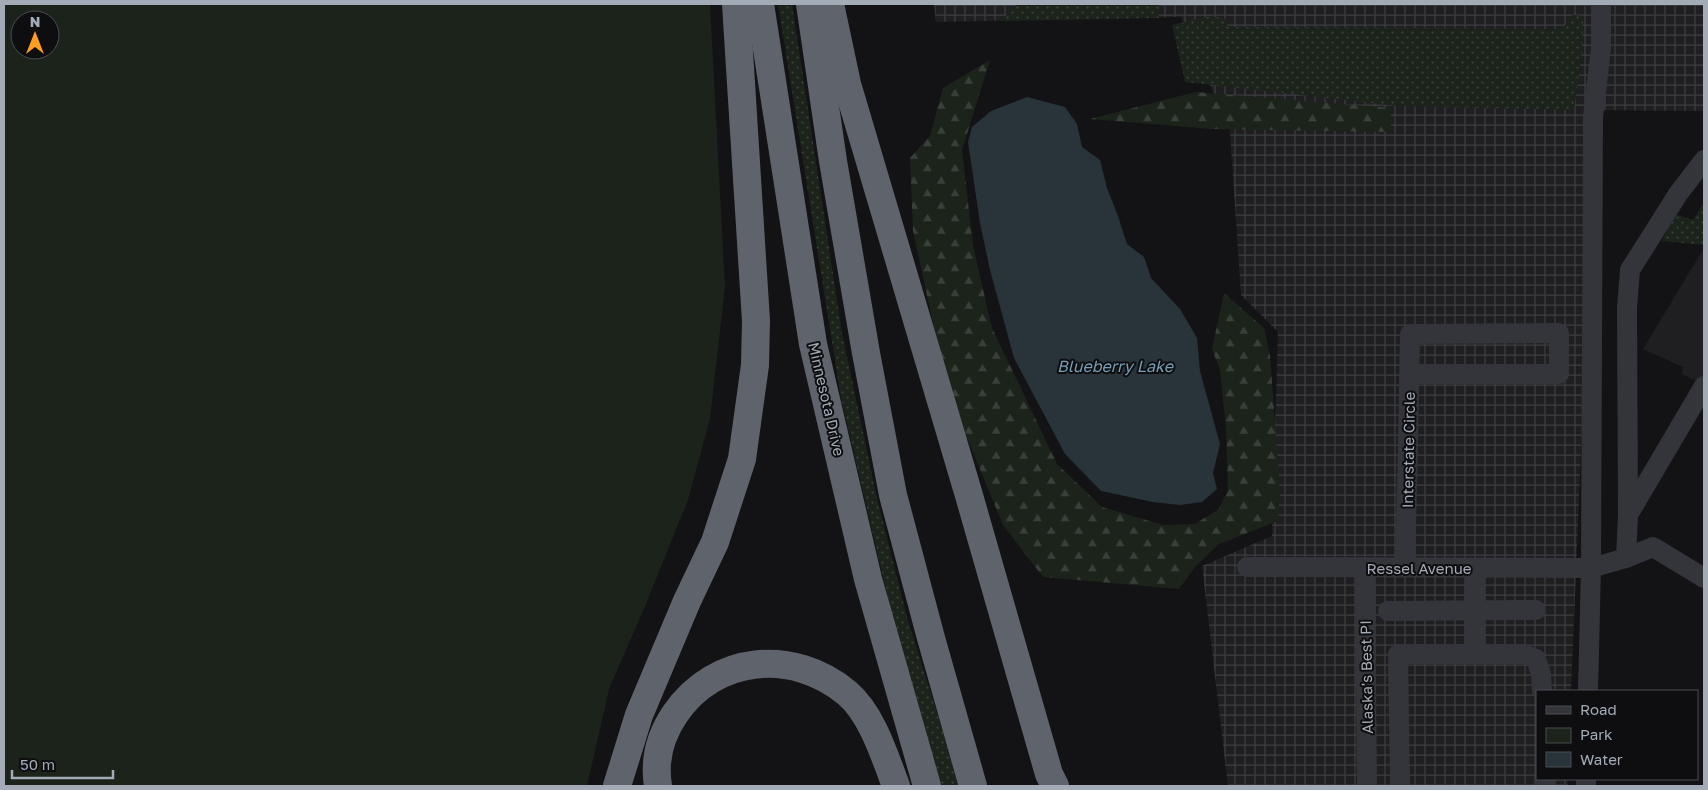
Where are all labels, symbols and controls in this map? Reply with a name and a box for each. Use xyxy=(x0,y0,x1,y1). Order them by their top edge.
north arrow xyxy=(10,10,60,60)
text: N xyxy=(30,13,40,30)
street label: Minnesota Drive xyxy=(805,340,849,458)
water label: Blueberry Lake xyxy=(1057,356,1175,376)
street label: Interstate Circle xyxy=(1398,391,1418,508)
street label: Ressel Avenue xyxy=(1367,559,1472,577)
street label: Alaska's Best PI xyxy=(1356,620,1376,734)
legend xyxy=(1536,690,1698,780)
text: Road xyxy=(1580,700,1617,718)
text: Park xyxy=(1580,725,1613,743)
scale bar xyxy=(12,748,114,780)
text: Water xyxy=(1580,750,1623,768)
text: 50 m xyxy=(20,755,55,773)

